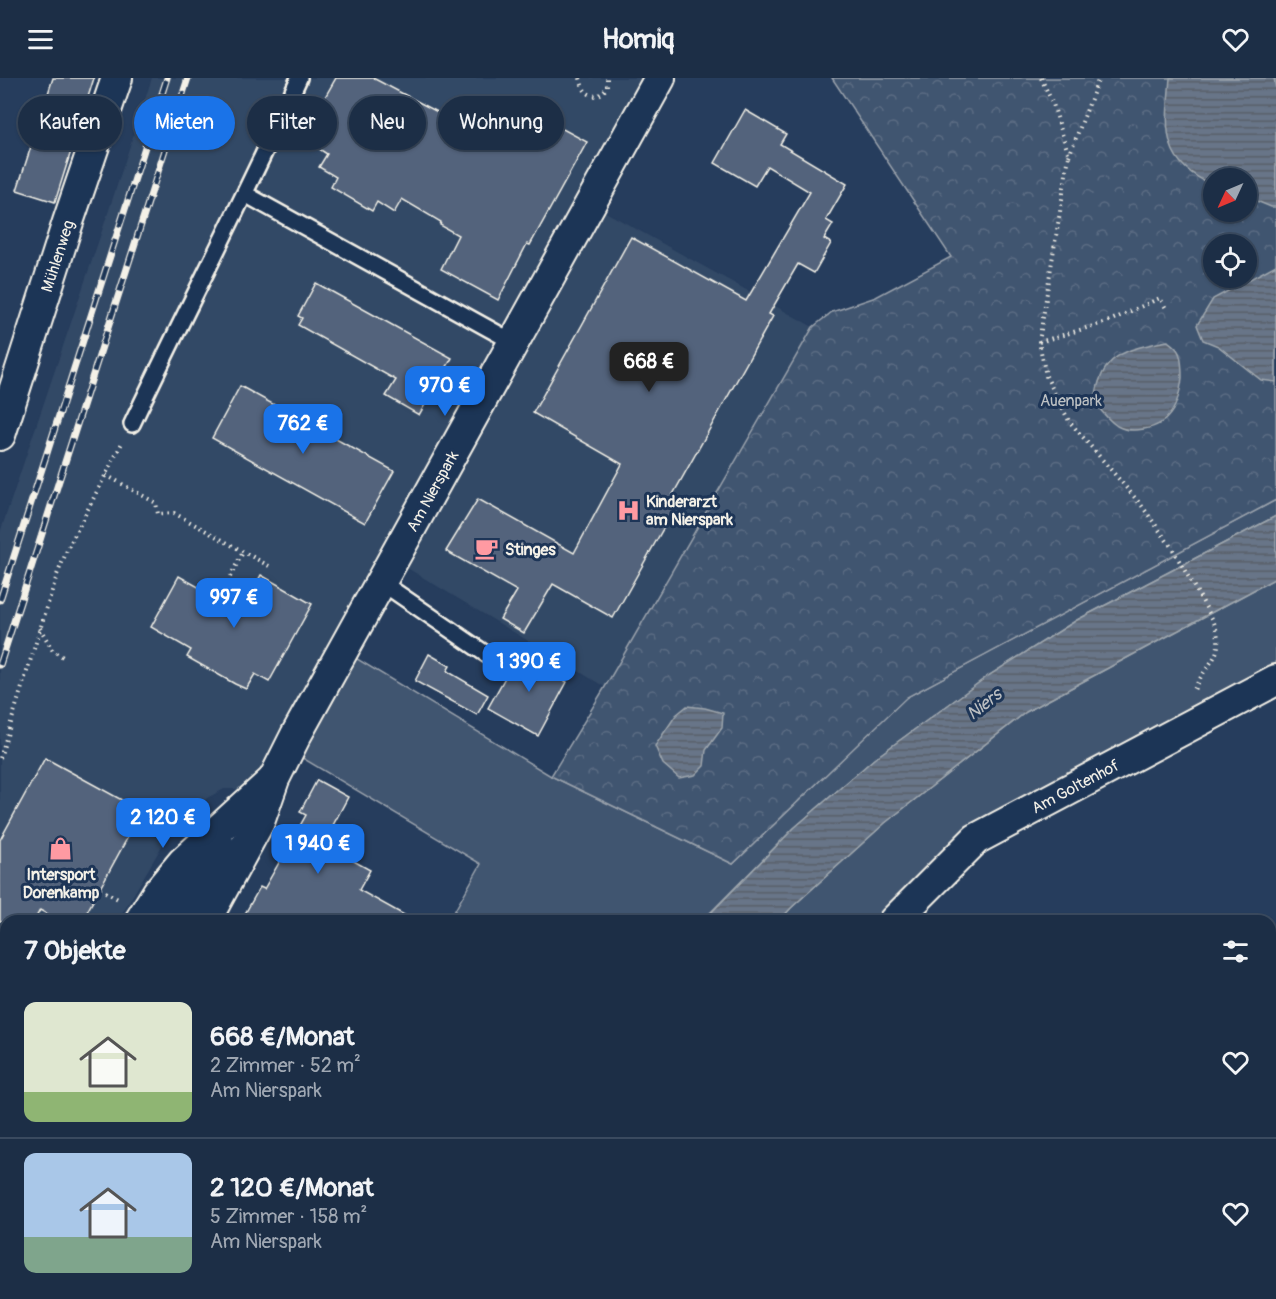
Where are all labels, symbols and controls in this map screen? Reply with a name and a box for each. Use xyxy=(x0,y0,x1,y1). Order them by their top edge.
icon: menu xyxy=(24,23,57,56)
text: Homiq xyxy=(602,23,674,56)
icon: heart xyxy=(1219,23,1252,56)
chip: Kaufen xyxy=(18,96,122,150)
chip: Mieten xyxy=(134,96,235,150)
chip: Filter xyxy=(247,96,337,150)
chip: Neu xyxy=(349,96,426,150)
chip: Wohnung xyxy=(438,96,564,150)
north arrow xyxy=(1203,168,1257,222)
map controls xyxy=(1203,168,1257,288)
street label: Mühlenweg xyxy=(37,218,79,295)
button: locate xyxy=(1203,234,1257,288)
pin: 668 € xyxy=(607,342,691,393)
text: 668 € xyxy=(624,349,674,374)
pin: 970 € xyxy=(403,366,487,417)
text: 970 € xyxy=(419,373,471,398)
park label: Auenpark xyxy=(1040,391,1102,411)
pin: 762 € xyxy=(261,404,345,455)
text: 762 € xyxy=(278,411,328,436)
street label: Am Nierspark xyxy=(402,447,463,535)
place label: Kinderarzt am Nierspark xyxy=(646,492,733,530)
hospital icon: Kinderarzt am Nierspark xyxy=(615,497,641,523)
cafe icon: Stinges xyxy=(474,536,500,562)
place label: Stinges xyxy=(505,540,556,560)
pin: 997 € xyxy=(192,578,276,629)
text: 997 € xyxy=(210,585,258,610)
pin: 1 390 € xyxy=(474,642,584,693)
text: 1 390 € xyxy=(497,649,561,674)
water label: Niers xyxy=(962,682,1008,725)
street label: Am Goltenhof xyxy=(1028,755,1123,818)
pin: 2 120 € xyxy=(108,798,218,849)
text: 2 120 € xyxy=(130,805,196,830)
pin: 1 940 € xyxy=(263,824,373,875)
text: 1 940 € xyxy=(285,831,351,856)
shop icon: Intersport Dorenkamp xyxy=(48,836,74,862)
place label: Intersport Dorenkamp xyxy=(23,865,100,903)
text: 7 Objekte xyxy=(24,935,126,967)
icon: filters xyxy=(1219,935,1252,968)
text: 668 €/Monat xyxy=(210,1021,354,1053)
icon: home xyxy=(72,1026,144,1098)
icon: heart xyxy=(1219,1046,1252,1079)
text: 2 Zimmer · 52 m² xyxy=(210,1053,361,1078)
text: Am Nierspark xyxy=(210,1078,322,1103)
text: 2 120 €/Monat xyxy=(210,1172,374,1204)
icon: home xyxy=(72,1177,144,1249)
icon: heart xyxy=(1219,1197,1252,1230)
text: 5 Zimmer · 158 m² xyxy=(210,1204,367,1229)
text: Am Nierspark xyxy=(210,1229,322,1254)

